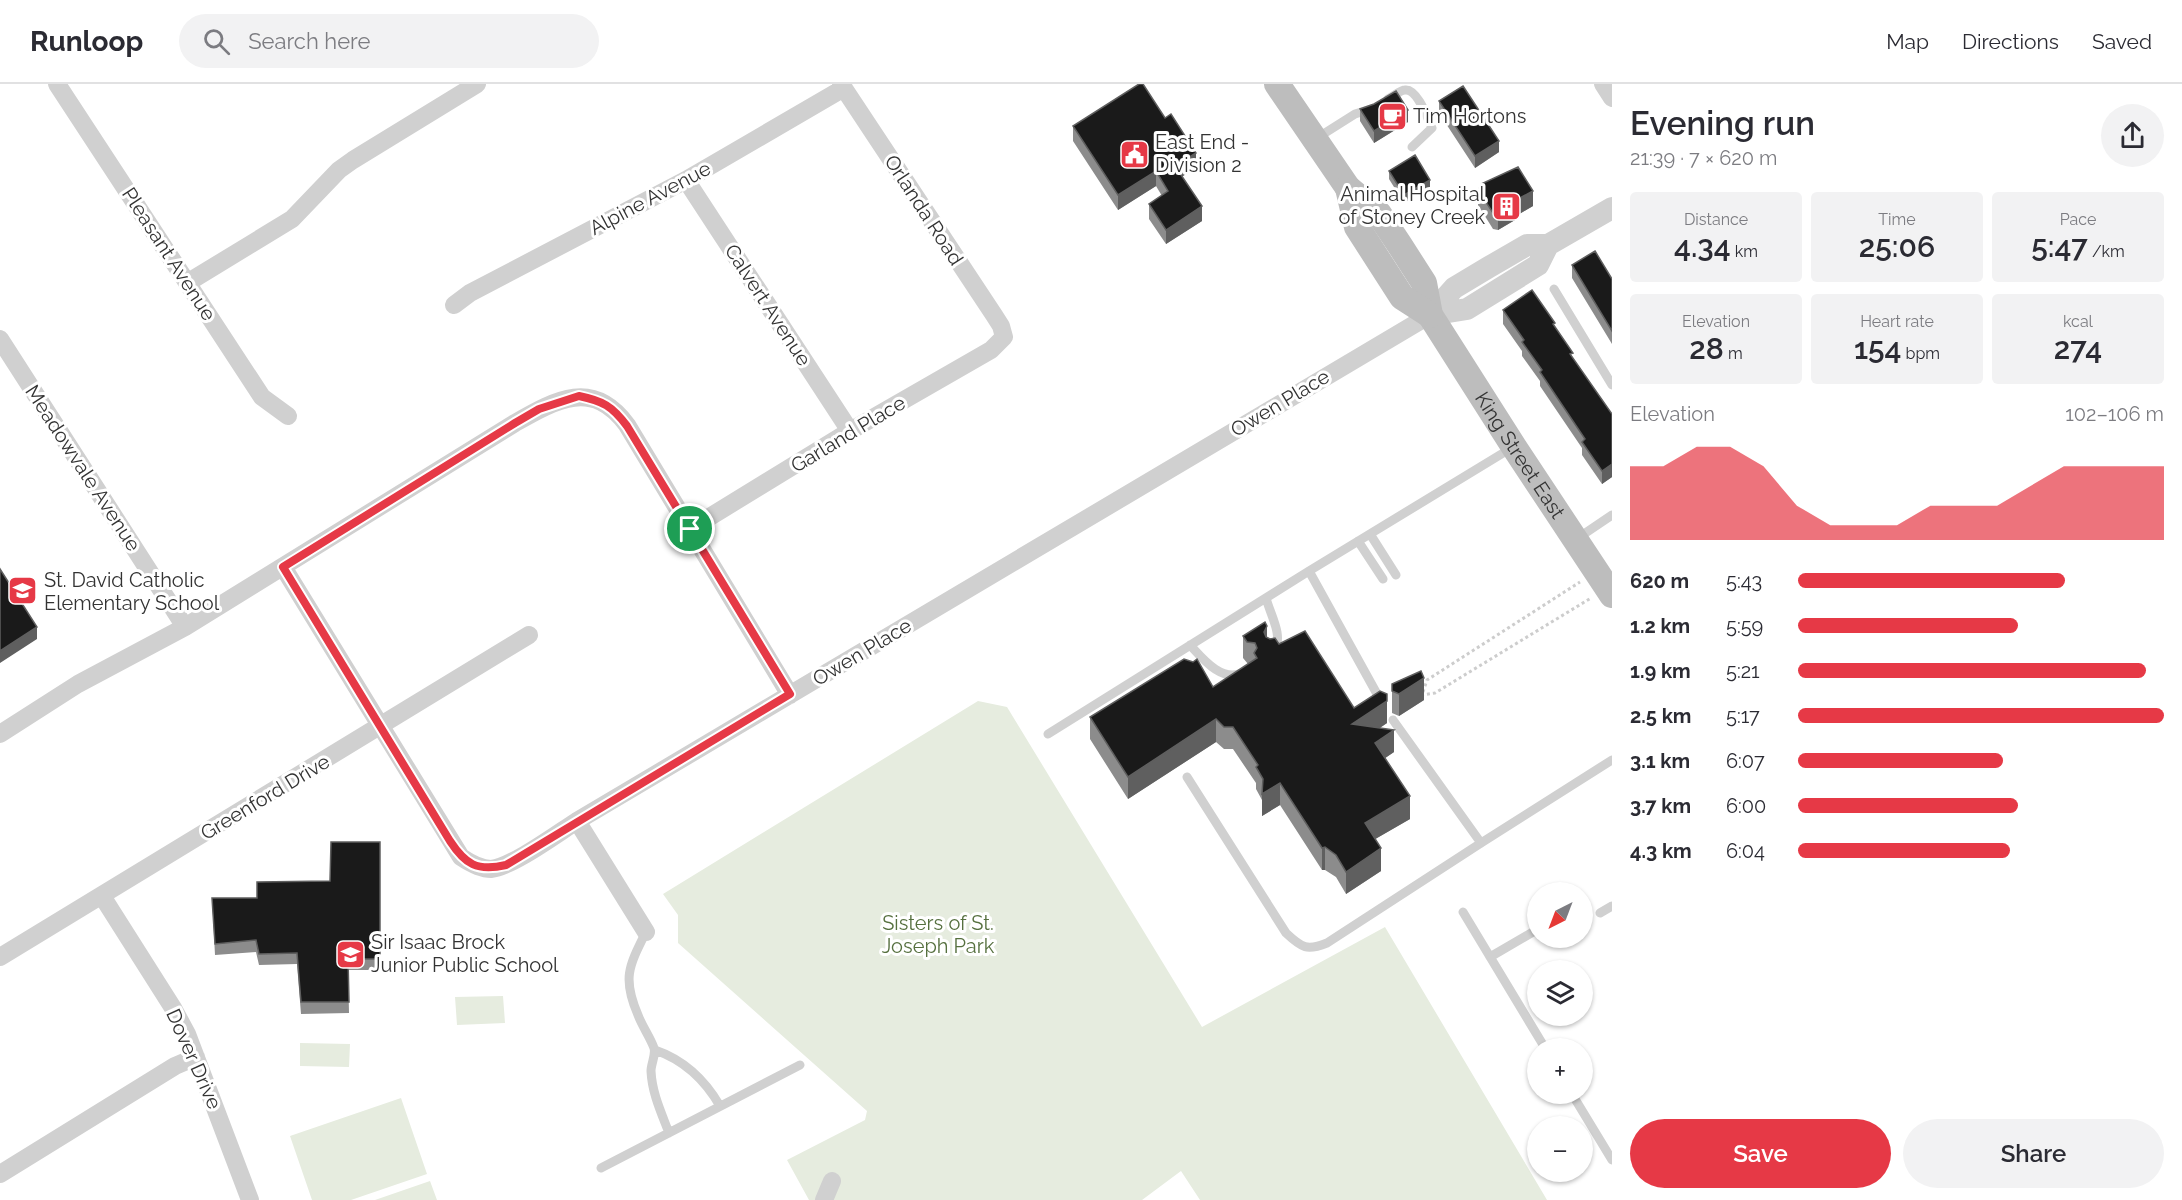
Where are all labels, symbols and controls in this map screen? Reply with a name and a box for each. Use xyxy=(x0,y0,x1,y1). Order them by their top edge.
search box xyxy=(179,14,599,68)
text: Runloop xyxy=(30,25,143,58)
icon: search xyxy=(200,25,233,58)
text: Search here xyxy=(248,28,370,54)
text: Map xyxy=(1886,29,1929,54)
text: Directions xyxy=(1962,29,2059,54)
text: Saved xyxy=(2092,29,2152,54)
cafe icon: Tim Hortons xyxy=(1376,100,1408,132)
place label: Tim Hortons xyxy=(1413,104,1526,128)
text: Evening run xyxy=(1630,104,1815,143)
button: share xyxy=(2101,104,2164,167)
place label: East End - Division 2 xyxy=(1155,130,1249,177)
public building icon: East End - Division 2 xyxy=(1118,138,1150,170)
text: 21:39 · 7 × 620 m xyxy=(1630,146,1777,170)
street label: Orlanda Road xyxy=(880,150,968,270)
street label: Alpine Avenue xyxy=(585,156,715,240)
place label: Animal Hospital of Stoney Creek xyxy=(1339,182,1486,229)
street label: Pleasant Avenue xyxy=(117,183,221,325)
building icon: Animal Hospital of Stoney Creek xyxy=(1490,190,1522,222)
text: Distance xyxy=(1684,210,1748,229)
text: Time xyxy=(1878,210,1916,229)
text: Pace xyxy=(2060,210,2096,229)
text: 4.34 xyxy=(1674,229,1731,264)
text: 25:06 xyxy=(1859,229,1935,264)
text: 5:47 xyxy=(2031,229,2088,264)
street label: Calvert Avenue xyxy=(720,240,816,371)
text: km xyxy=(1731,242,1758,261)
text: /km xyxy=(2088,242,2125,261)
text: Elevation xyxy=(1682,312,1750,331)
text: Heart rate xyxy=(1860,312,1934,331)
text: kcal xyxy=(2063,312,2093,331)
text: 28 xyxy=(1689,331,1724,366)
text: 154 xyxy=(1854,331,1902,366)
text: 274 xyxy=(2054,331,2102,366)
text: m xyxy=(1724,344,1743,363)
text: bpm xyxy=(1902,344,1940,363)
street label: Owen Place xyxy=(1226,364,1334,442)
street label: Meadowvale Avenue xyxy=(20,380,146,556)
street label: King Street East xyxy=(1470,387,1570,523)
street label: Garland Place xyxy=(786,390,910,478)
text: Elevation xyxy=(1630,402,1715,426)
text: 102–106 m xyxy=(2065,402,2164,426)
pin xyxy=(664,503,715,554)
icon: arrive xyxy=(673,512,706,545)
place label: St. David Catholic Elementary School xyxy=(44,568,220,615)
text: 620 m xyxy=(1630,569,1689,593)
text: 5:43 xyxy=(1726,569,1762,593)
school or university icon: St. David Catholic Elementary School xyxy=(7,575,39,607)
street label: Owen Place xyxy=(808,613,916,691)
text: 1.2 km xyxy=(1630,614,1690,638)
text: 5:59 xyxy=(1726,614,1763,638)
text: 1.9 km xyxy=(1630,659,1691,683)
text: 5:21 xyxy=(1726,659,1760,683)
text: 2.5 km xyxy=(1630,704,1691,728)
text: 5:17 xyxy=(1726,704,1760,728)
street label: Greenford Drive xyxy=(196,749,334,845)
text: 3.1 km xyxy=(1630,749,1690,773)
text: 6:07 xyxy=(1726,749,1765,773)
text: 3.7 km xyxy=(1630,794,1691,818)
text: 6:00 xyxy=(1726,794,1766,818)
text: 4.3 km xyxy=(1630,839,1692,863)
text: 6:04 xyxy=(1726,839,1765,863)
north arrow xyxy=(1527,882,1593,948)
map controls xyxy=(1527,882,1593,1182)
park label: Sisters of St. Joseph Park xyxy=(882,911,995,958)
place label: Sir Isaac Brock Junior Public School xyxy=(371,930,559,977)
school or university icon: Sir Isaac Brock Junior Public School xyxy=(334,938,366,970)
button: layers xyxy=(1527,960,1593,1026)
street label: Dover Drive xyxy=(161,1005,227,1113)
button: + xyxy=(1527,1038,1593,1104)
button: − xyxy=(1527,1116,1593,1182)
button: Save xyxy=(1630,1119,1891,1188)
button: Share xyxy=(1903,1119,2164,1188)

